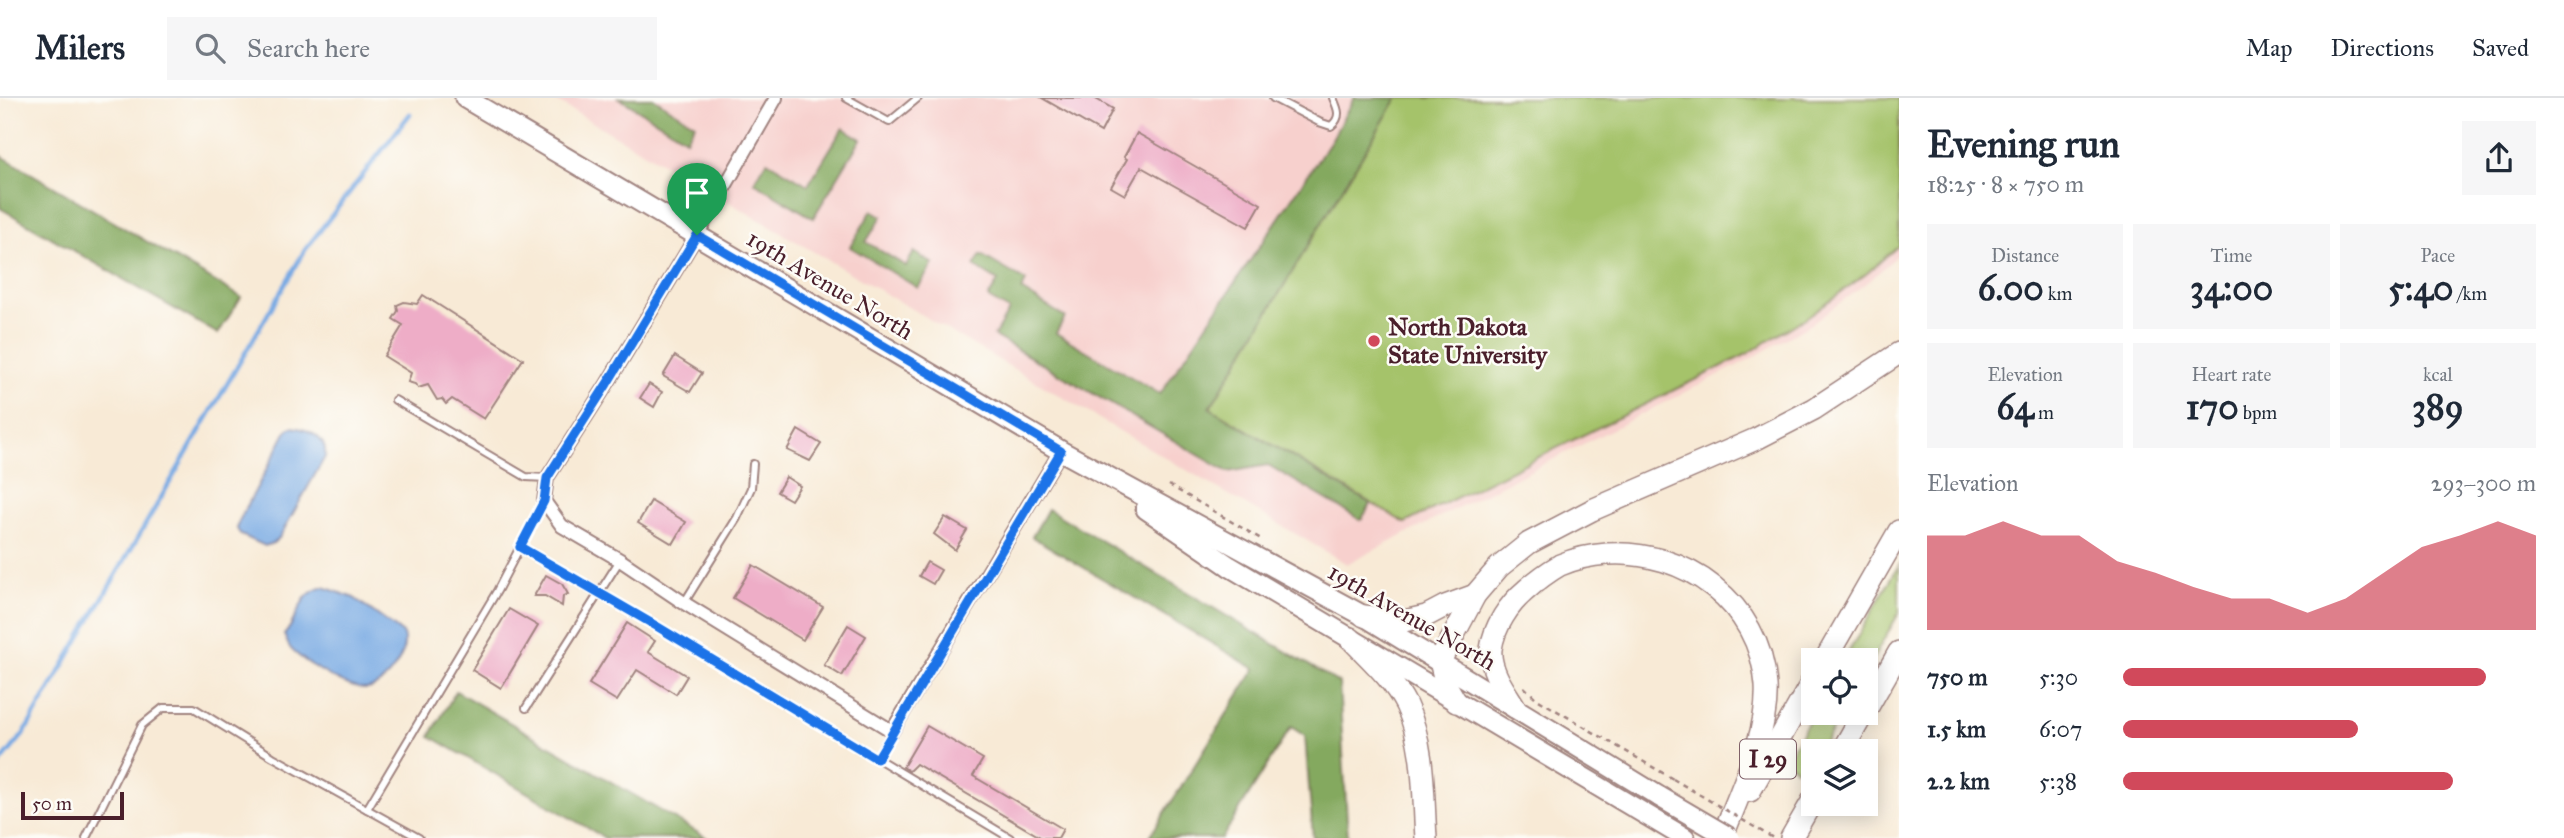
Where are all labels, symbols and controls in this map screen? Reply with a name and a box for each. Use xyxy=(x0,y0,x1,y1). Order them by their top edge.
search box xyxy=(167,17,657,80)
text: Milers xyxy=(35,28,125,68)
icon: search xyxy=(191,29,229,67)
text: Search here xyxy=(247,32,370,64)
text: Map xyxy=(2246,33,2293,63)
text: Directions xyxy=(2331,33,2434,63)
text: Saved xyxy=(2472,33,2529,63)
text: Evening run xyxy=(1927,121,2120,167)
button: share xyxy=(2462,121,2536,195)
pin xyxy=(667,163,727,235)
text: 18:25 · 8 × 750 m xyxy=(1927,170,2084,198)
icon: arrive xyxy=(678,174,716,212)
street label: 19th Avenue North xyxy=(741,223,919,347)
text: Distance xyxy=(1991,244,2059,267)
text: Time xyxy=(2210,244,2253,267)
text: Pace xyxy=(2421,244,2455,267)
text: 6.00 xyxy=(1978,267,2044,310)
text: 34:00 xyxy=(2190,267,2273,310)
text: 5:40 xyxy=(2388,267,2453,310)
text: km xyxy=(2044,282,2073,305)
text: /km xyxy=(2453,282,2487,305)
place label: North Dakota State University xyxy=(1388,312,1549,370)
marker: North Dakota State University xyxy=(1366,333,1382,349)
text: Elevation xyxy=(1987,363,2063,386)
text: Heart rate xyxy=(2192,363,2271,386)
text: kcal xyxy=(2423,363,2453,386)
text: 64 xyxy=(1996,386,2034,429)
text: 170 xyxy=(2186,386,2239,429)
text: 389 xyxy=(2412,386,2464,429)
text: m xyxy=(2034,401,2054,424)
text: bpm xyxy=(2239,401,2277,424)
text: Elevation xyxy=(1927,469,2018,497)
text: 293–300 m xyxy=(2431,469,2536,497)
street label: 19th Avenue North xyxy=(1322,557,1502,677)
map controls xyxy=(1801,648,1878,816)
button: locate xyxy=(1801,648,1878,725)
text: 750 m xyxy=(1927,663,1988,691)
text: 5:30 xyxy=(2039,663,2078,691)
text: 1.5 km xyxy=(1927,715,1986,743)
text: 6:07 xyxy=(2039,715,2082,743)
button: layers xyxy=(1801,739,1878,816)
road number: I 29 xyxy=(1740,740,1796,778)
text: 2.2 km xyxy=(1927,767,1990,795)
text: 5:38 xyxy=(2039,767,2077,795)
scale bar xyxy=(21,789,124,821)
text: 50 m xyxy=(32,792,72,815)

